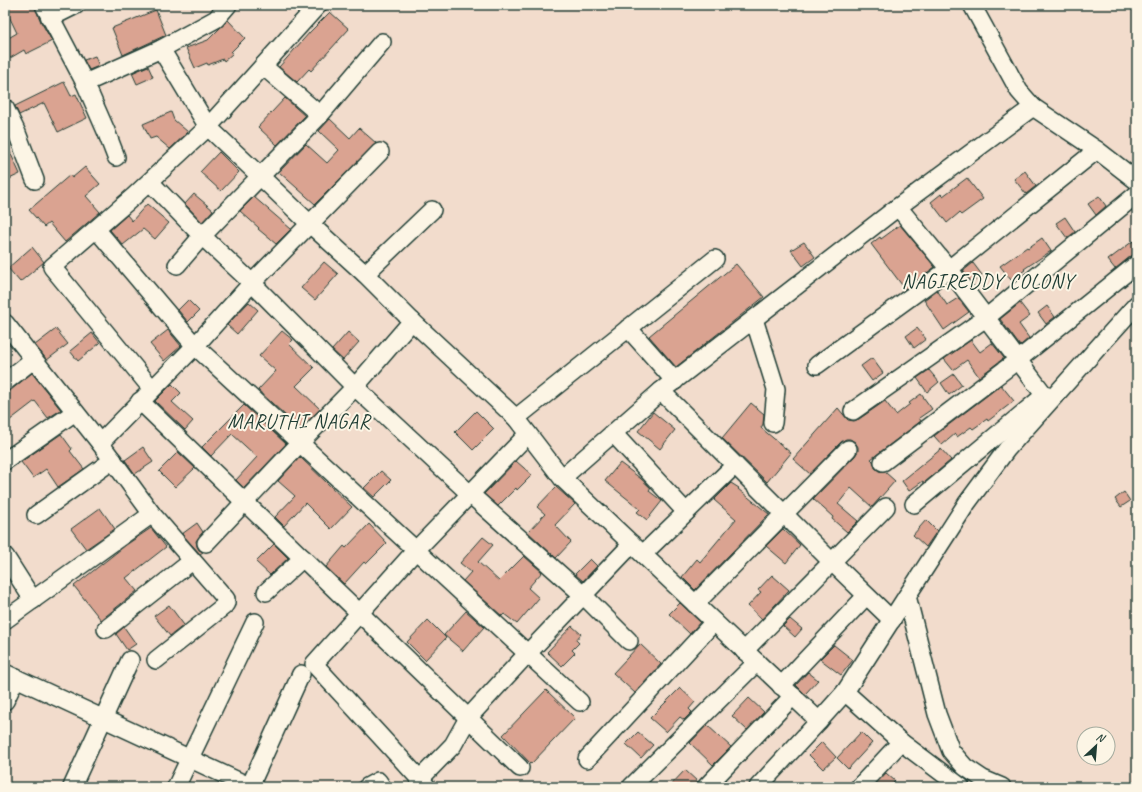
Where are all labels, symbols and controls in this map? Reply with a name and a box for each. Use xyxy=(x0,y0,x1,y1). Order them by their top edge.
district label: NAGIREDDY COLONY xyxy=(902,269,1077,294)
district label: MARUTHI NAGAR xyxy=(227,409,372,434)
north arrow xyxy=(1076,726,1116,766)
text: N xyxy=(1094,729,1108,746)

